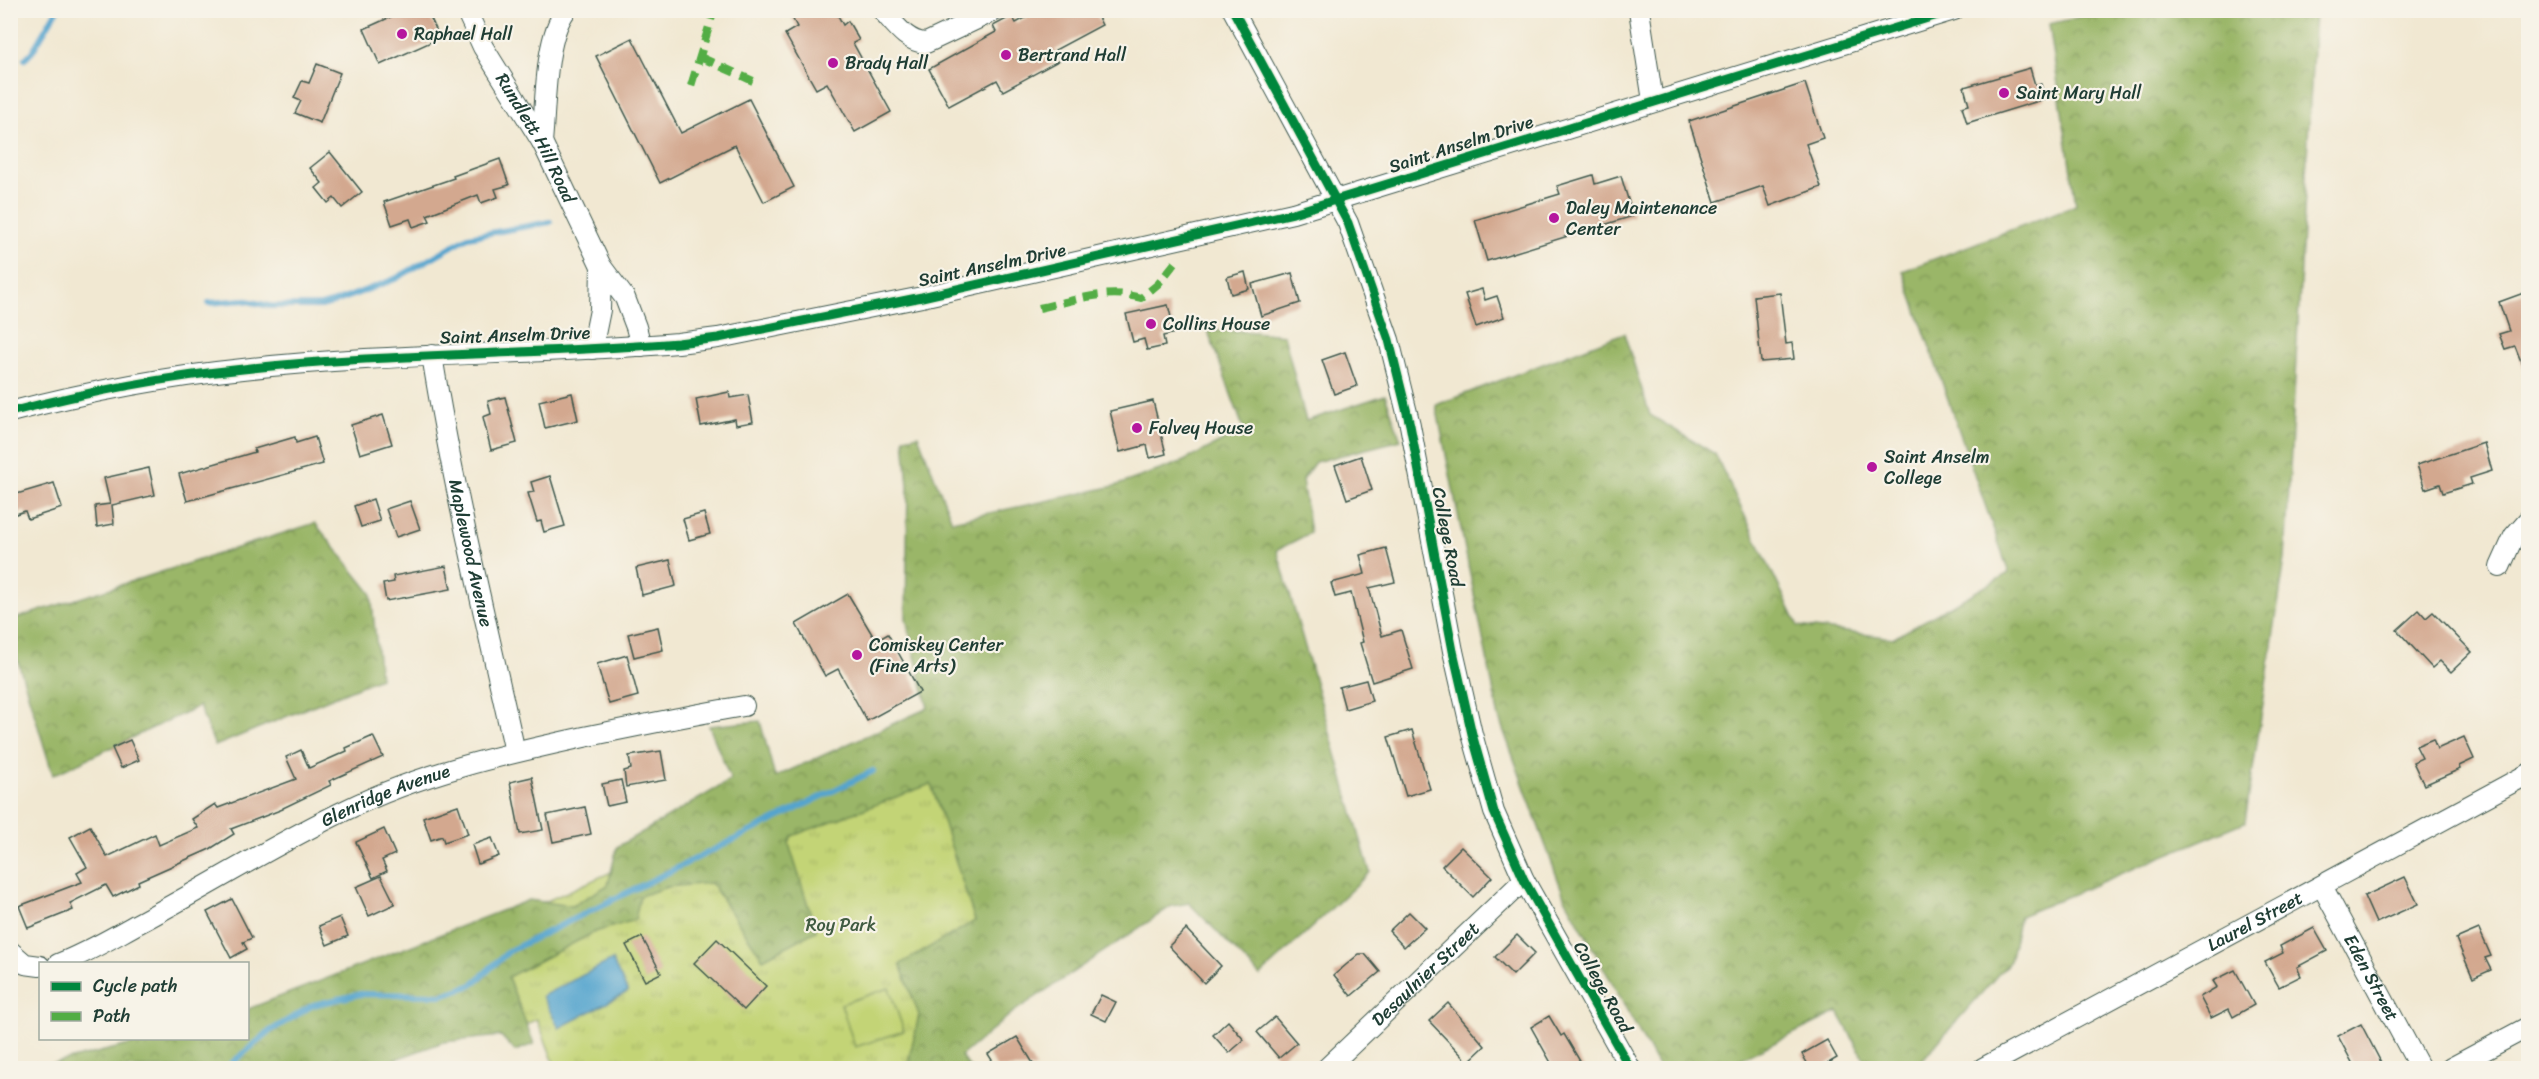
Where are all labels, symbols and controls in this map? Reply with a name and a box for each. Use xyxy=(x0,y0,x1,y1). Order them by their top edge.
place label: Raphael Hall xyxy=(414,18,513,50)
marker: Raphael Hall xyxy=(395,27,409,41)
place label: Bertrand Hall xyxy=(1018,39,1127,71)
place label: Brady Hall xyxy=(845,47,929,79)
marker: Bertrand Hall xyxy=(999,48,1013,62)
marker: Brady Hall xyxy=(826,56,840,70)
street label: Rundlett Hill Road xyxy=(487,66,585,210)
place label: Saint Mary Hall xyxy=(2016,77,2142,109)
marker: Saint Mary Hall xyxy=(1997,86,2011,100)
street label: Saint Anselm Drive xyxy=(1385,105,1538,182)
place label: Daley Maintenance Center xyxy=(1566,192,1717,245)
marker: Daley Maintenance Center xyxy=(1547,211,1561,225)
street label: Saint Anselm Drive xyxy=(915,234,1069,296)
place label: Collins House xyxy=(1163,308,1270,340)
street label: Saint Anselm Drive xyxy=(439,316,591,354)
marker: Collins House xyxy=(1144,317,1158,331)
place label: Falvey House xyxy=(1149,412,1253,444)
marker: Falvey House xyxy=(1130,421,1144,435)
place label: Saint Anselm College xyxy=(1884,441,1990,494)
marker: Saint Anselm College xyxy=(1865,460,1879,474)
street label: Maplewood Avenue xyxy=(439,476,502,630)
street label: College Road xyxy=(1423,484,1474,591)
place label: Comiskey Center (Fine Arts) xyxy=(869,629,1004,682)
marker: Comiskey Center (Fine Arts) xyxy=(850,648,864,662)
street label: Glenridge Avenue xyxy=(315,755,454,836)
street label: Laurel Street xyxy=(2201,882,2309,960)
park label: Roy Park xyxy=(806,909,876,941)
street label: Desaulnier Street xyxy=(1363,914,1487,1034)
street label: Eden Street xyxy=(2335,928,2408,1027)
street label: College Road xyxy=(1565,935,1642,1040)
legend xyxy=(39,962,249,1040)
text: Cycle path xyxy=(93,970,177,1002)
text: Path xyxy=(93,1000,130,1032)

